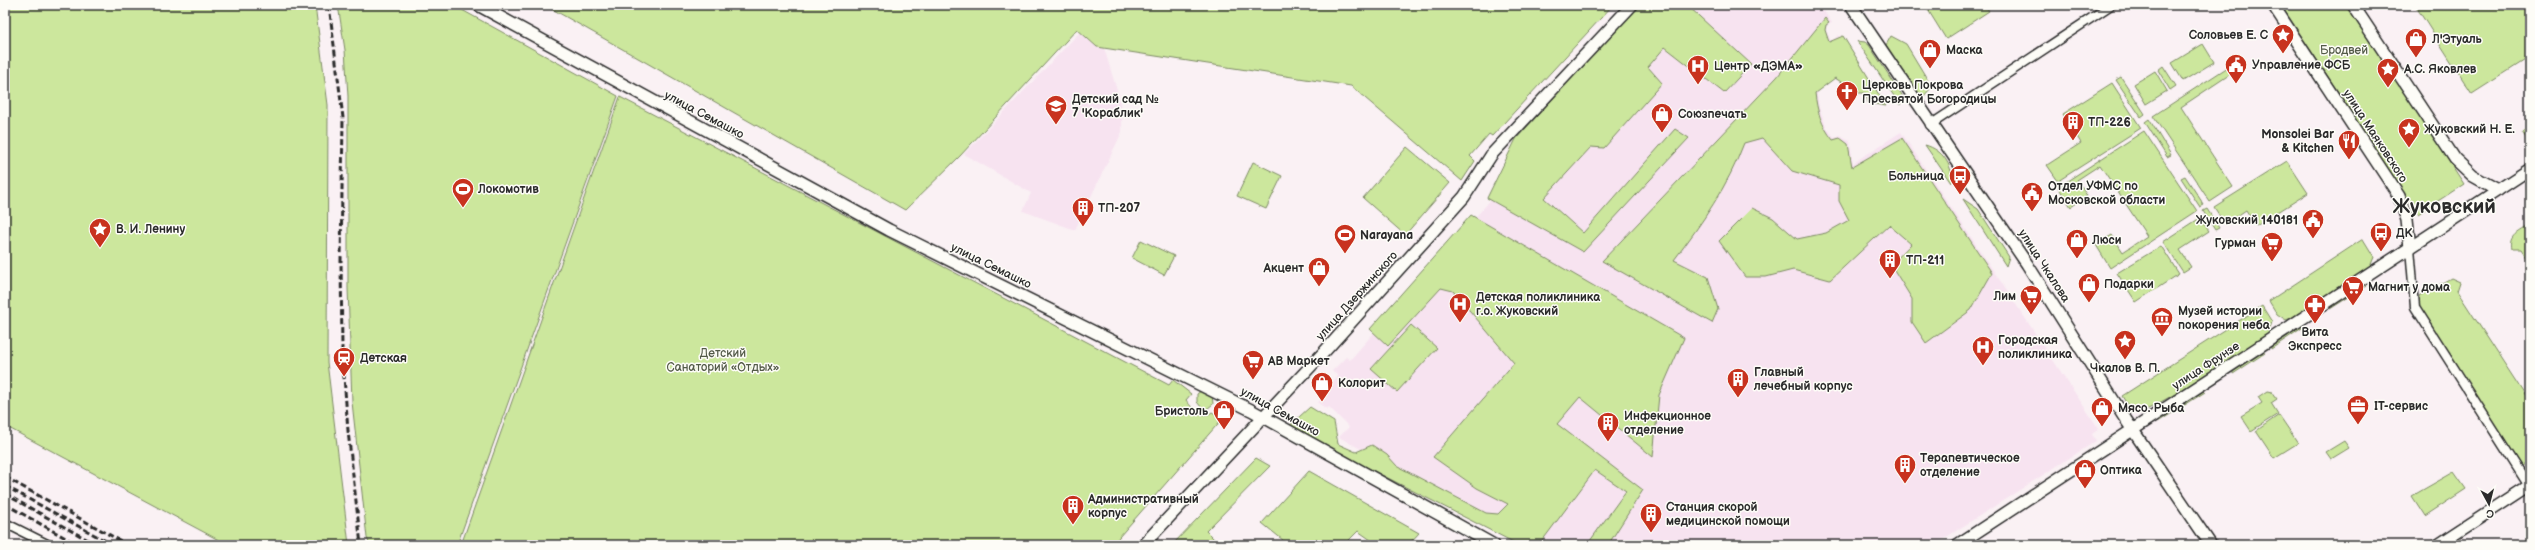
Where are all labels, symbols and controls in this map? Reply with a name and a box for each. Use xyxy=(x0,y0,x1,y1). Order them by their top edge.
place icon: Соловьев Е. С xyxy=(2270,22,2296,55)
shop icon: Л'Этуаль xyxy=(2403,26,2429,59)
place label: Соловьев Е. С xyxy=(2189,28,2269,43)
place label: Л'Этуаль xyxy=(2431,32,2483,47)
shop icon: Маска xyxy=(1917,37,1943,70)
place label: Маска xyxy=(1946,43,1984,58)
park label: Бродвей xyxy=(2320,43,2368,58)
public building icon: Управление ФСБ xyxy=(2223,52,2249,85)
hospital icon: Центр «ДЭМА» xyxy=(1685,53,1711,86)
place icon: А.С. Яковлев xyxy=(2375,56,2401,89)
place label: Управление ФСБ xyxy=(2252,58,2351,73)
place label: Центр «ДЭМА» xyxy=(1714,59,1803,74)
place label: А.С. Яковлев xyxy=(2403,62,2477,77)
place label: Церковь Покрова Пресвятой Богородицы xyxy=(1862,78,1996,107)
church icon: Церковь Покрова Пресвятой Богородицы xyxy=(1834,79,1860,112)
street label: улица Маяковского xyxy=(2339,87,2411,185)
street label: улица Семашко xyxy=(662,88,746,142)
place label: Детский сад № 7 'Кораблик' xyxy=(1072,92,1159,121)
school or university icon: Детский сад № 7 'Кораблик' xyxy=(1043,93,1069,126)
shop icon: Союзпечать xyxy=(1649,101,1675,134)
place label: Союзпечать xyxy=(1678,107,1747,122)
building icon: ТП-226 xyxy=(2060,109,2086,142)
place label: ТП-226 xyxy=(2088,115,2131,130)
place icon: Жуковский Н. Е. xyxy=(2396,116,2422,149)
place label: Жуковский Н. Е. xyxy=(2424,122,2515,137)
place label: Monsolei Bar & Kitchen xyxy=(2261,127,2334,156)
restaurant icon: Monsolei Bar & Kitchen xyxy=(2336,128,2362,161)
bus stop icon: Больница xyxy=(1947,163,1973,196)
place label: Больница xyxy=(1888,169,1945,184)
sports icon: Локомотив xyxy=(450,176,476,209)
place label: Отдел УФМС по Московской области xyxy=(2048,179,2165,208)
public building icon: Отдел УФМС по Московской области xyxy=(2019,180,2045,213)
place label: Локомотив xyxy=(477,182,539,197)
building icon: ТП-207 xyxy=(1070,195,1096,228)
district label: Жуковский xyxy=(2392,195,2496,219)
place label: ТП-207 xyxy=(1098,201,1141,216)
public building icon: Жуковский 140181 xyxy=(2300,207,2326,240)
place label: Жуковский 140181 xyxy=(2196,213,2298,228)
place icon: В. И. Ленину xyxy=(87,216,113,249)
bus stop icon: ДК xyxy=(2368,220,2394,253)
place label: В. И. Ленину xyxy=(116,222,185,237)
sports icon: Narayana xyxy=(1332,222,1358,255)
place label: ДК xyxy=(2396,226,2413,241)
street label: улица Чкалова xyxy=(2015,227,2073,305)
shop icon: Люси xyxy=(2064,227,2090,260)
place label: Narayana xyxy=(1360,228,1413,243)
supermarket icon: Гурман xyxy=(2259,230,2285,263)
place label: Люси xyxy=(2091,233,2122,248)
place label: Гурман xyxy=(2214,236,2256,251)
street label: улица Семашко xyxy=(948,240,1034,292)
building icon: ТП-211 xyxy=(1877,247,1903,280)
street label: улица Дзержинского xyxy=(1313,248,1401,344)
place label: ТП-211 xyxy=(1906,253,1944,268)
shop icon: Акцент xyxy=(1306,255,1332,288)
place label: Акцент xyxy=(1262,261,1304,276)
shop icon: Подарки xyxy=(2076,271,2102,304)
supermarket icon: Магнит у дома xyxy=(2340,274,2366,307)
place label: Подарки xyxy=(2104,277,2154,292)
place label: Магнит у дома xyxy=(2368,280,2451,295)
supermarket icon: Лим xyxy=(2018,283,2044,316)
place label: Лим xyxy=(1992,289,2016,304)
place label: Детская поликлиника г.о. Жуковский xyxy=(1476,290,1601,319)
hospital icon: Детская поликлиника г.о. Жуковский xyxy=(1447,291,1473,324)
pharmacy icon: Вита Экспресс xyxy=(2302,292,2328,325)
place label: Музей истории покорения неба xyxy=(2178,304,2271,333)
museum icon: Музей истории покорения неба xyxy=(2149,305,2175,338)
place label: Вита Экспресс xyxy=(2288,325,2342,354)
place icon: Чкалов В. П. xyxy=(2112,328,2138,361)
place label: Городская поликлиника xyxy=(1998,333,2073,362)
hospital icon: Городская поликлиника xyxy=(1970,334,1996,367)
street label: улица Фрунзе xyxy=(2170,338,2243,393)
station icon: Детская xyxy=(331,345,357,378)
park label: Детский Санаторий «Отдых» xyxy=(667,346,780,375)
supermarket icon: АВ Маркет xyxy=(1240,348,1266,381)
place label: Детская xyxy=(360,351,407,366)
place label: АВ Маркет xyxy=(1267,354,1330,369)
place label: Чкалов В. П. xyxy=(2090,361,2160,376)
place label: Главный лечебный корпус xyxy=(1753,365,1853,394)
building icon: Главный лечебный корпус xyxy=(1725,366,1751,399)
shop icon: Колорит xyxy=(1309,370,1335,403)
place label: Колорит xyxy=(1338,376,1386,391)
street label: улица Семашко xyxy=(1238,384,1322,440)
office icon: IT-сервис xyxy=(2345,393,2371,426)
shop icon: Мясо. Рыба xyxy=(2089,395,2115,428)
shop icon: Бристоль xyxy=(1211,398,1237,431)
place label: IT-сервис xyxy=(2374,399,2428,414)
place label: Мясо. Рыба xyxy=(2118,401,2185,416)
place label: Бристоль xyxy=(1155,404,1209,419)
place label: Инфекционное отделение xyxy=(1624,409,1711,438)
building icon: Инфекционное отделение xyxy=(1595,410,1621,443)
place label: Терапевтическое отделение xyxy=(1920,451,2020,480)
building icon: Терапевтическое отделение xyxy=(1892,452,1918,485)
shop icon: Оптика xyxy=(2072,457,2098,490)
place label: Оптика xyxy=(2100,463,2143,478)
north arrow xyxy=(2469,484,2509,524)
place label: Административный корпус xyxy=(1087,492,1199,521)
building icon: Административный корпус xyxy=(1060,493,1086,526)
place label: Станция скорой медицинской помощи xyxy=(1666,500,1790,529)
building icon: Станция скорой медицинской помощи xyxy=(1638,501,1664,534)
text: С xyxy=(2485,507,2495,520)

